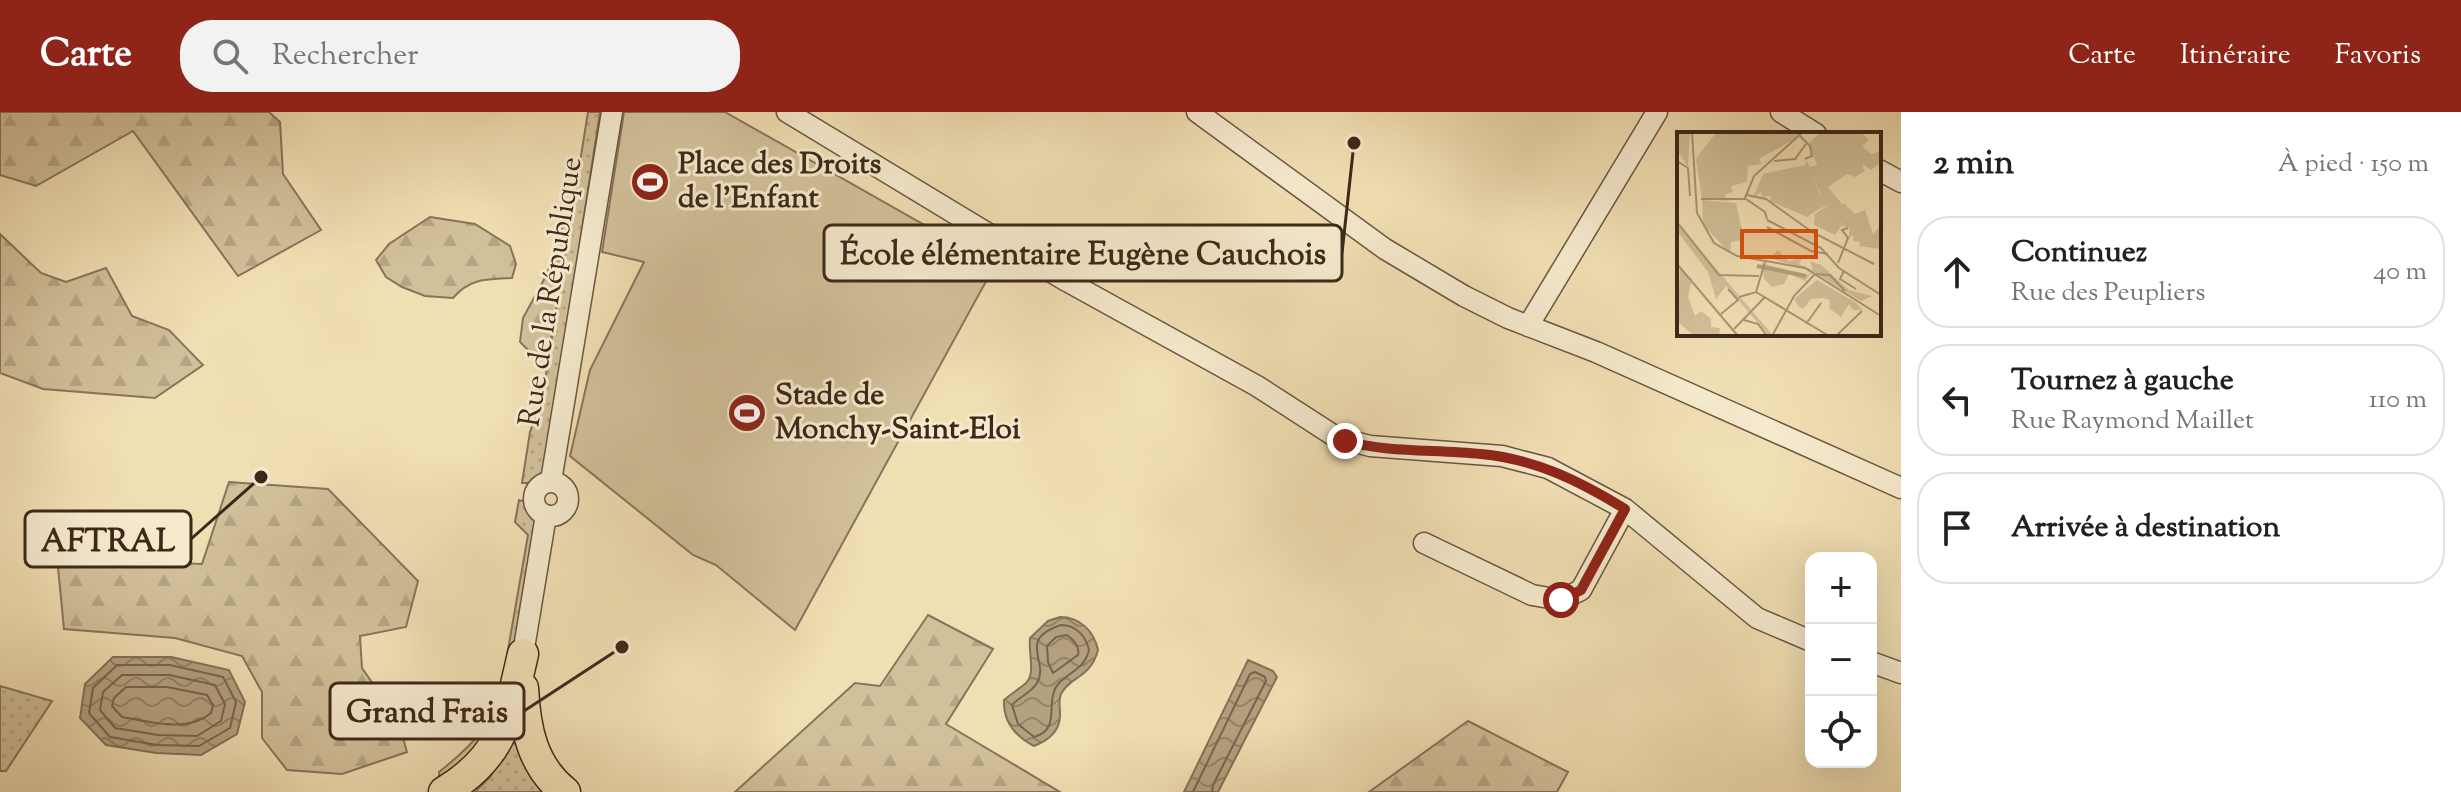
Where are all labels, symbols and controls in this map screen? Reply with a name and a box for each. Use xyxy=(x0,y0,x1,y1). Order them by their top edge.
search box xyxy=(180,20,740,92)
text: Carte xyxy=(40,29,132,83)
icon: search xyxy=(208,34,252,78)
text: Rechercher xyxy=(272,35,419,78)
text: Carte xyxy=(2068,36,2136,76)
text: Itinéraire xyxy=(2180,36,2291,76)
text: Favoris xyxy=(2335,36,2421,76)
inset map xyxy=(1677,132,1881,336)
text: 2 min xyxy=(1933,140,2014,189)
place label: Place des Droits de l'Enfant xyxy=(678,144,881,221)
text: À pied · 150 m xyxy=(2278,146,2429,183)
street label: Rue de la République xyxy=(509,154,595,430)
sports icon: Place des Droits de l'Enfant xyxy=(629,161,671,203)
callout: École élémentaire Eugène Cauchois xyxy=(824,225,1342,281)
text: Continuez xyxy=(2011,232,2147,275)
text: École élémentaire Eugène Cauchois xyxy=(840,233,1326,279)
icon: ahead xyxy=(1935,250,1979,294)
text: 40 m xyxy=(2373,254,2427,291)
text: Rue des Peupliers xyxy=(2011,275,2205,312)
text: Tournez à gauche xyxy=(2011,360,2234,403)
place label: Stade de Monchy-Saint-Eloi xyxy=(775,375,1021,452)
icon: left xyxy=(1935,378,1979,422)
text: 110 m xyxy=(2369,382,2427,419)
sports icon: Stade de Monchy-Saint-Eloi xyxy=(726,392,768,434)
text: Rue Raymond Maillet xyxy=(2011,403,2254,440)
route end xyxy=(1327,423,1363,459)
icon: arrive xyxy=(1935,506,1979,550)
text: Arrivée à destination xyxy=(2011,507,2280,550)
callout: AFTRAL xyxy=(25,511,191,567)
text: AFTRAL xyxy=(41,520,176,566)
map controls xyxy=(1805,552,1877,768)
button: + xyxy=(1805,552,1877,624)
route start xyxy=(1543,582,1579,618)
button: − xyxy=(1805,624,1877,696)
callout: Grand Frais xyxy=(330,683,524,739)
text: Grand Frais xyxy=(346,691,508,737)
button: locate xyxy=(1805,696,1877,768)

